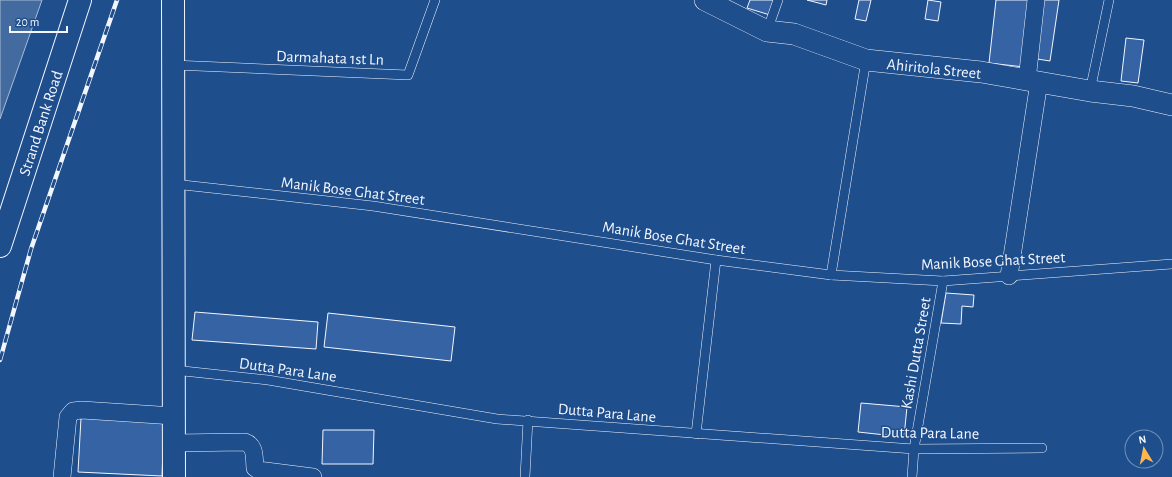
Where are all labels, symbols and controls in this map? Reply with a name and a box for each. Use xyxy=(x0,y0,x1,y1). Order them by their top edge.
scale bar xyxy=(10,8,67,34)
text: 20 m xyxy=(16,16,39,28)
street label: Darmahata 1st Ln xyxy=(276,48,384,68)
street label: Ahiritola Street xyxy=(886,56,982,82)
street label: Strand Bank Road xyxy=(16,69,66,178)
street label: Manik Bose Ghat Street xyxy=(280,174,426,208)
street label: Manik Bose Ghat Street xyxy=(601,219,746,257)
street label: Manik Bose Ghat Street xyxy=(920,249,1066,273)
street label: Kashi Dutta Street xyxy=(898,296,934,410)
street label: Dutta Para Lane xyxy=(238,355,338,385)
street label: Dutta Para Lane xyxy=(557,401,657,425)
street label: Dutta Para Lane xyxy=(881,424,979,442)
north arrow xyxy=(1124,429,1164,469)
text: N xyxy=(1138,434,1147,446)

